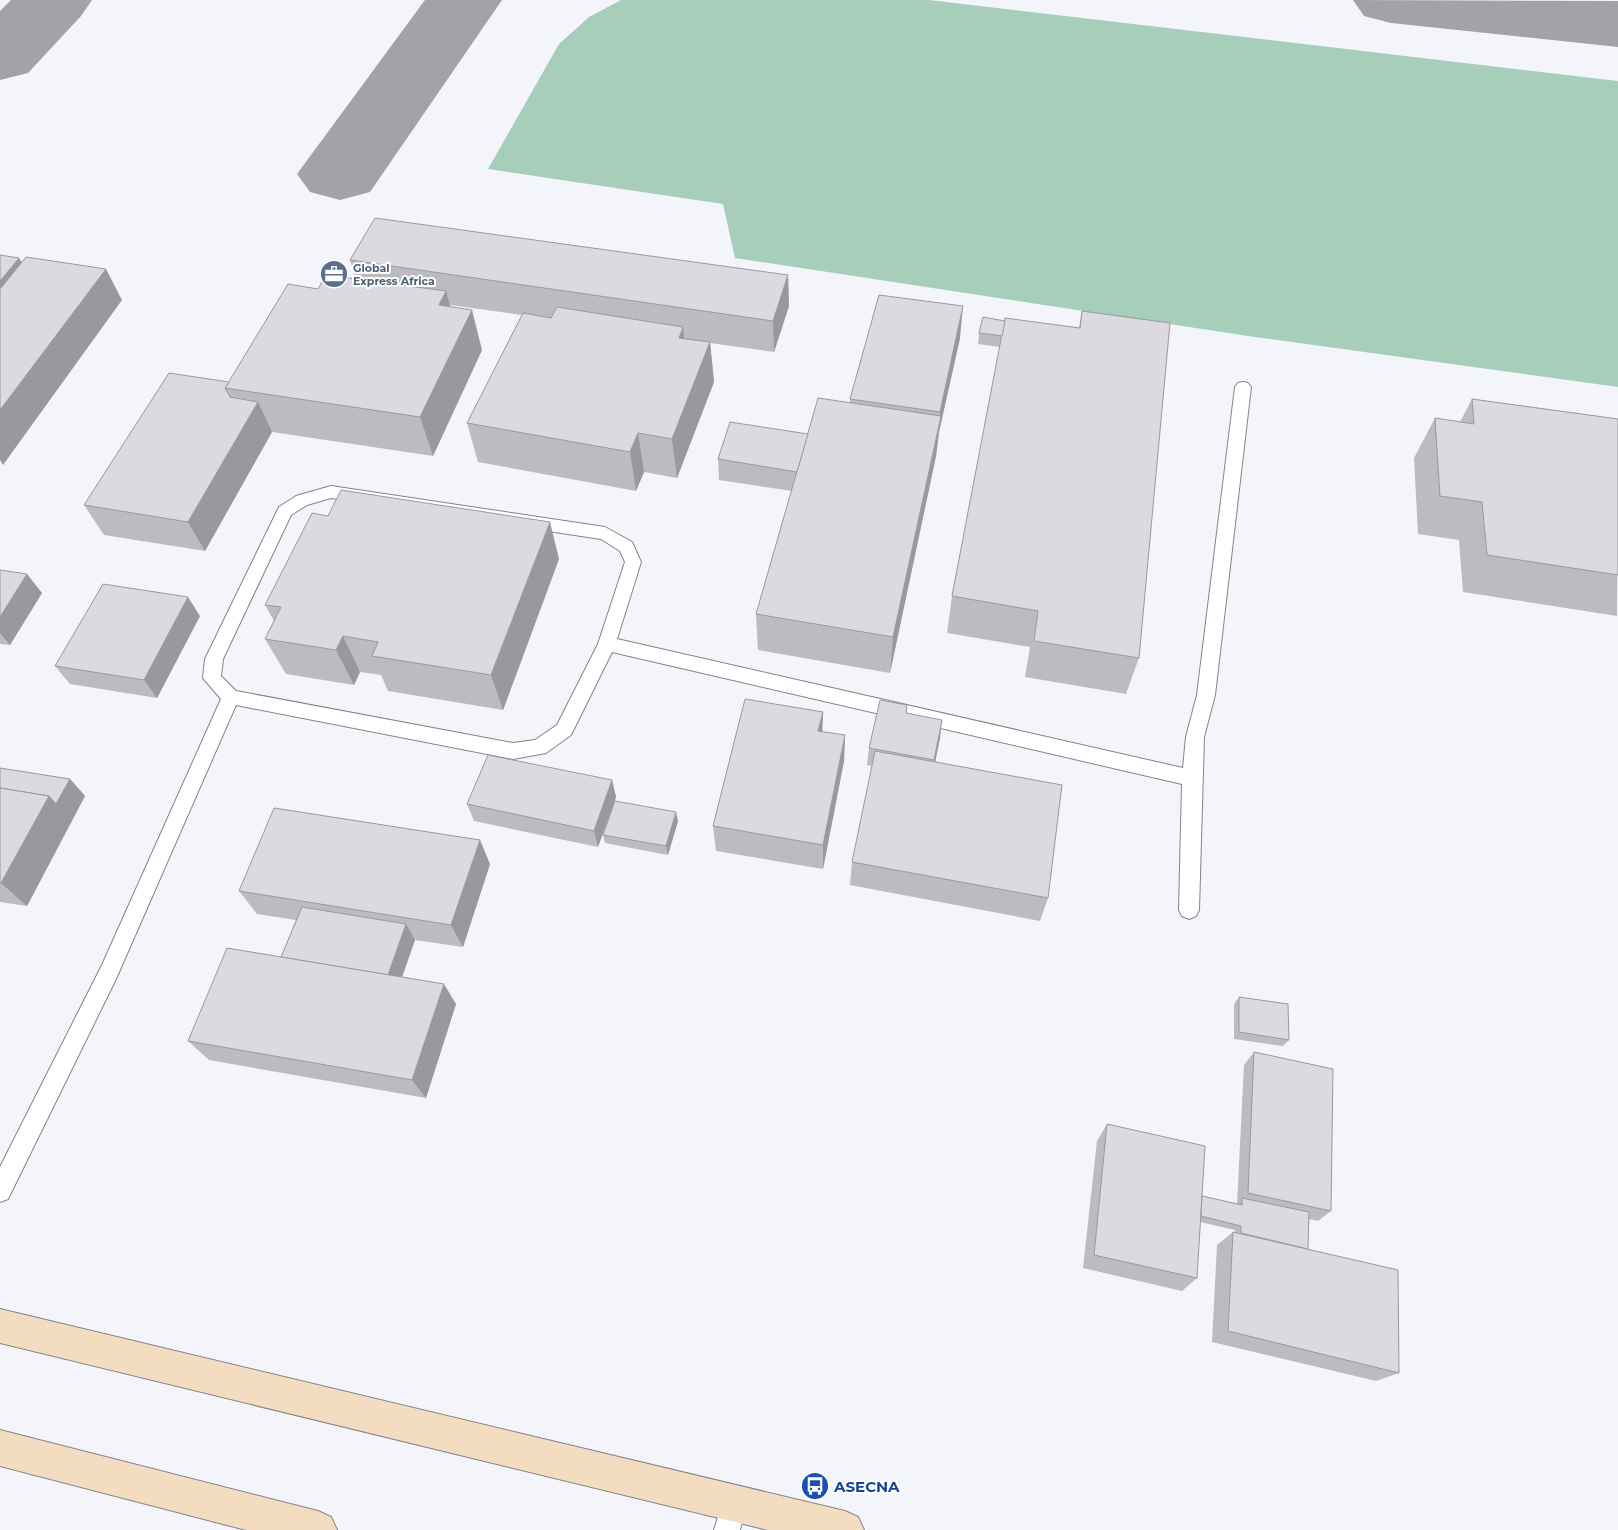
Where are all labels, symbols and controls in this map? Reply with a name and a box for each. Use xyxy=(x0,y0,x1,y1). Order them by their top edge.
office icon: Global Express Africa xyxy=(319,259,349,289)
place label: Global Express Africa xyxy=(353,261,435,288)
bus stop icon: ASECNA xyxy=(800,1471,830,1501)
place label: ASECNA xyxy=(833,1477,900,1496)

